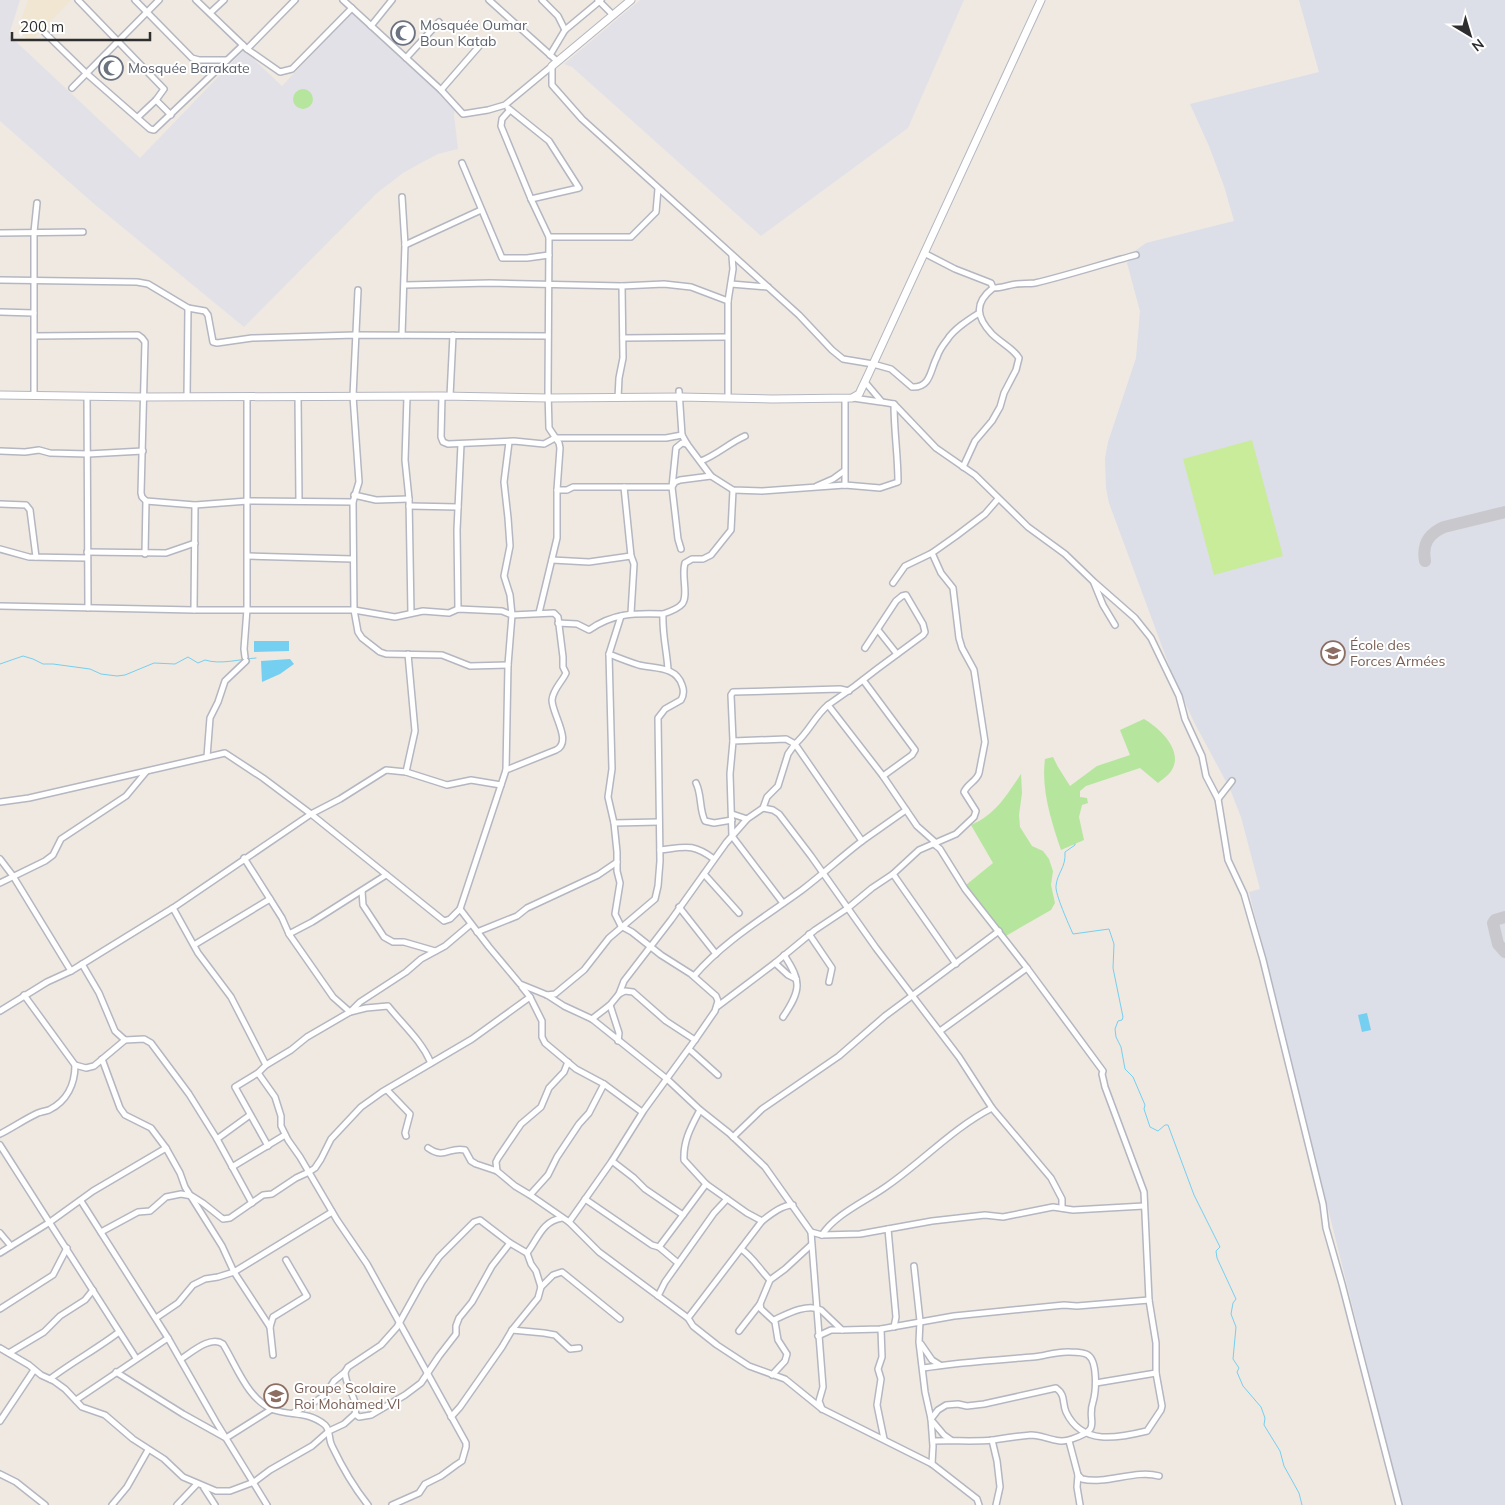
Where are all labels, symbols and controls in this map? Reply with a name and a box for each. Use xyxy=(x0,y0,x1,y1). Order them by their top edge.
scale bar xyxy=(12,10,150,42)
north arrow xyxy=(1445,10,1495,60)
place label: Mosquée Oumar Boun Katab xyxy=(420,16,528,50)
text: 200 m xyxy=(20,17,64,36)
mosque icon: Mosquée Oumar Boun Katab xyxy=(390,20,416,46)
text: N xyxy=(1468,35,1488,56)
mosque icon: Mosquée Barakate xyxy=(98,55,124,81)
place label: Mosquée Barakate xyxy=(128,59,250,77)
place label: École des Forces Armées xyxy=(1350,636,1445,670)
school or university icon: École des Forces Armées xyxy=(1320,640,1346,666)
place label: Groupe Scolaire Roi Mohamed VI xyxy=(294,1379,400,1413)
school or university icon: Groupe Scolaire Roi Mohamed VI xyxy=(263,1383,289,1409)

